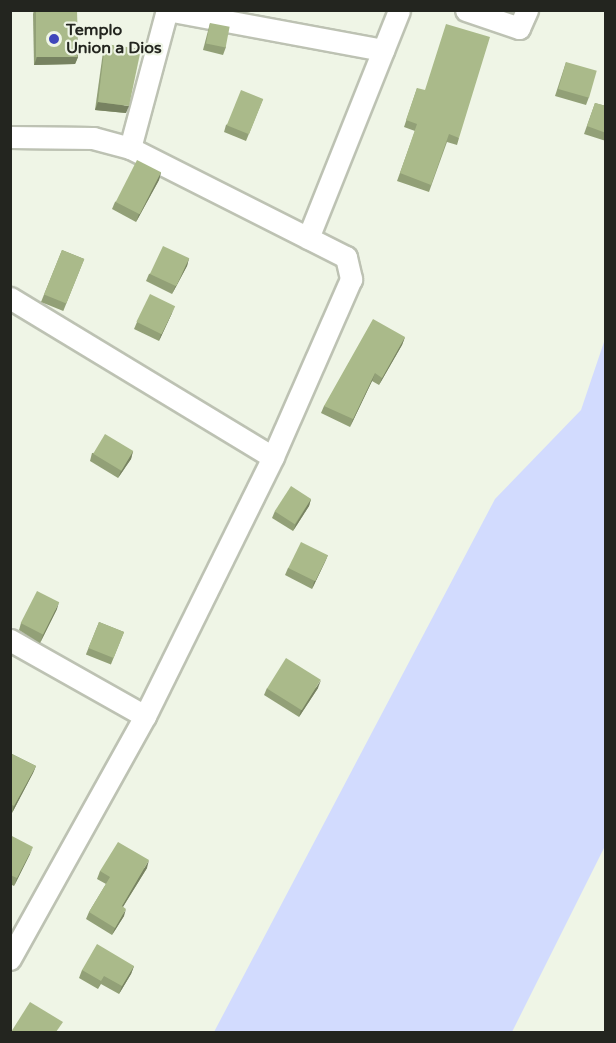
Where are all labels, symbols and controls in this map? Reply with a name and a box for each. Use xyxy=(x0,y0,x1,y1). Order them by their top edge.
place label: Templo Union a Dios xyxy=(66,20,162,58)
marker: Templo Union a Dios xyxy=(47,32,61,46)

